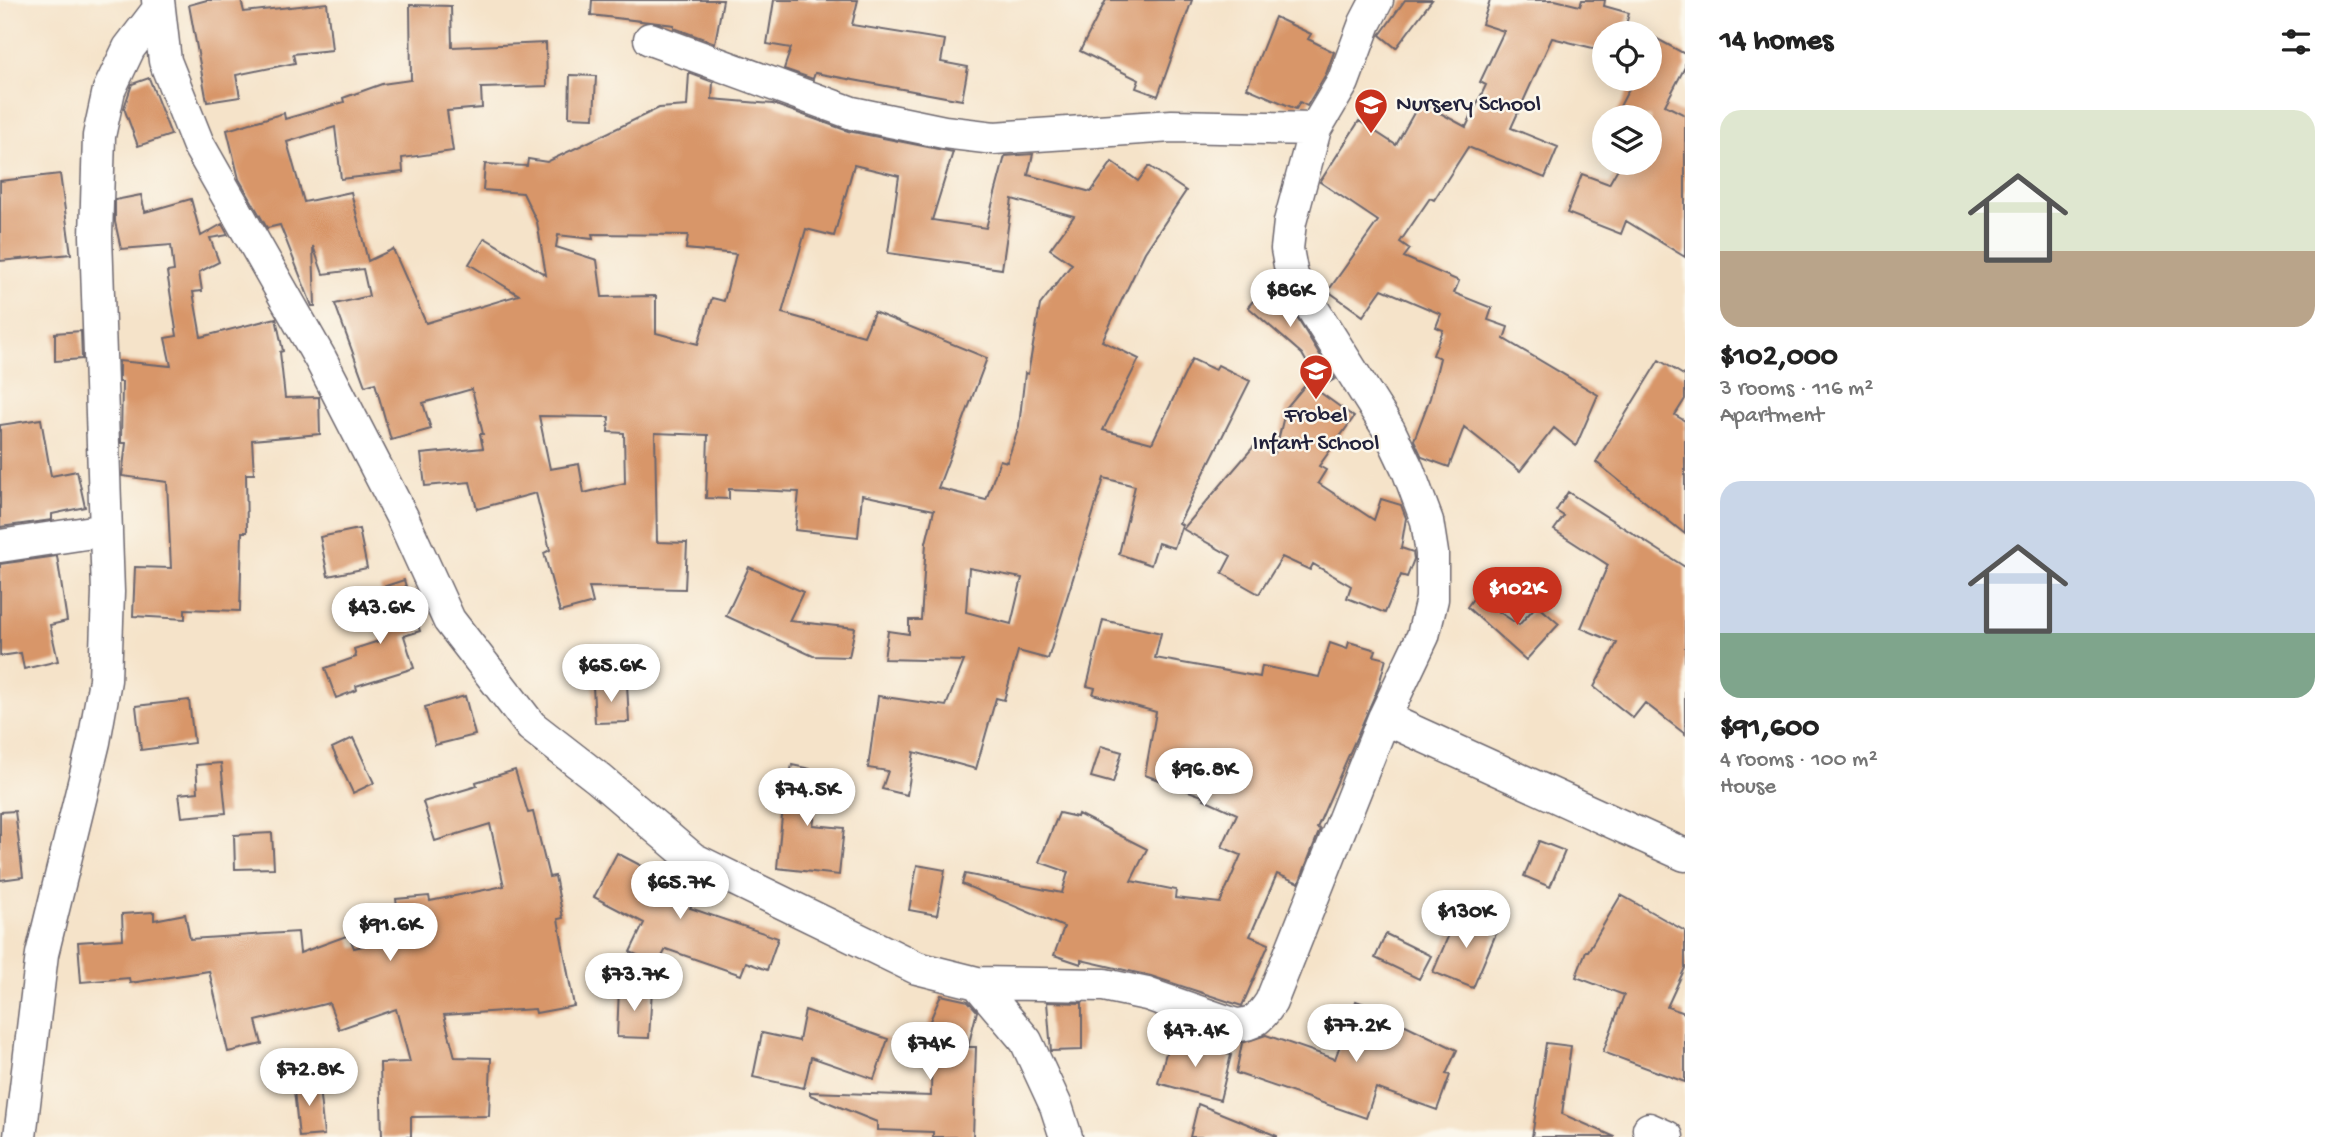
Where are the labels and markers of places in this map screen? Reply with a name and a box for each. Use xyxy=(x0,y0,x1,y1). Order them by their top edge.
school or university icon: Nursery School xyxy=(1352,86,1390,135)
place label: Nursery School xyxy=(1396,91,1541,120)
pin: $86K xyxy=(1249,270,1331,329)
school or university icon: Frobel Infant School xyxy=(1297,352,1335,401)
place label: Frobel Infant School xyxy=(1252,402,1380,459)
pin: $102K xyxy=(1468,568,1566,627)
pin: $43.6K xyxy=(323,586,437,646)
pin: $65.6K xyxy=(554,644,668,704)
pin: $96.8K xyxy=(1147,748,1261,808)
pin: $74.5K xyxy=(750,768,864,828)
pin: $65.7K xyxy=(623,862,737,921)
pin: $130K xyxy=(1417,890,1515,950)
pin: $91.6K xyxy=(333,904,447,963)
pin: $73.7K xyxy=(577,954,691,1013)
pin: $77.2K xyxy=(1299,1004,1413,1064)
pin: $47.4K xyxy=(1138,1010,1252,1069)
pin: $74K xyxy=(889,1023,971,1082)
pin: $72.8K xyxy=(252,1048,366,1108)

